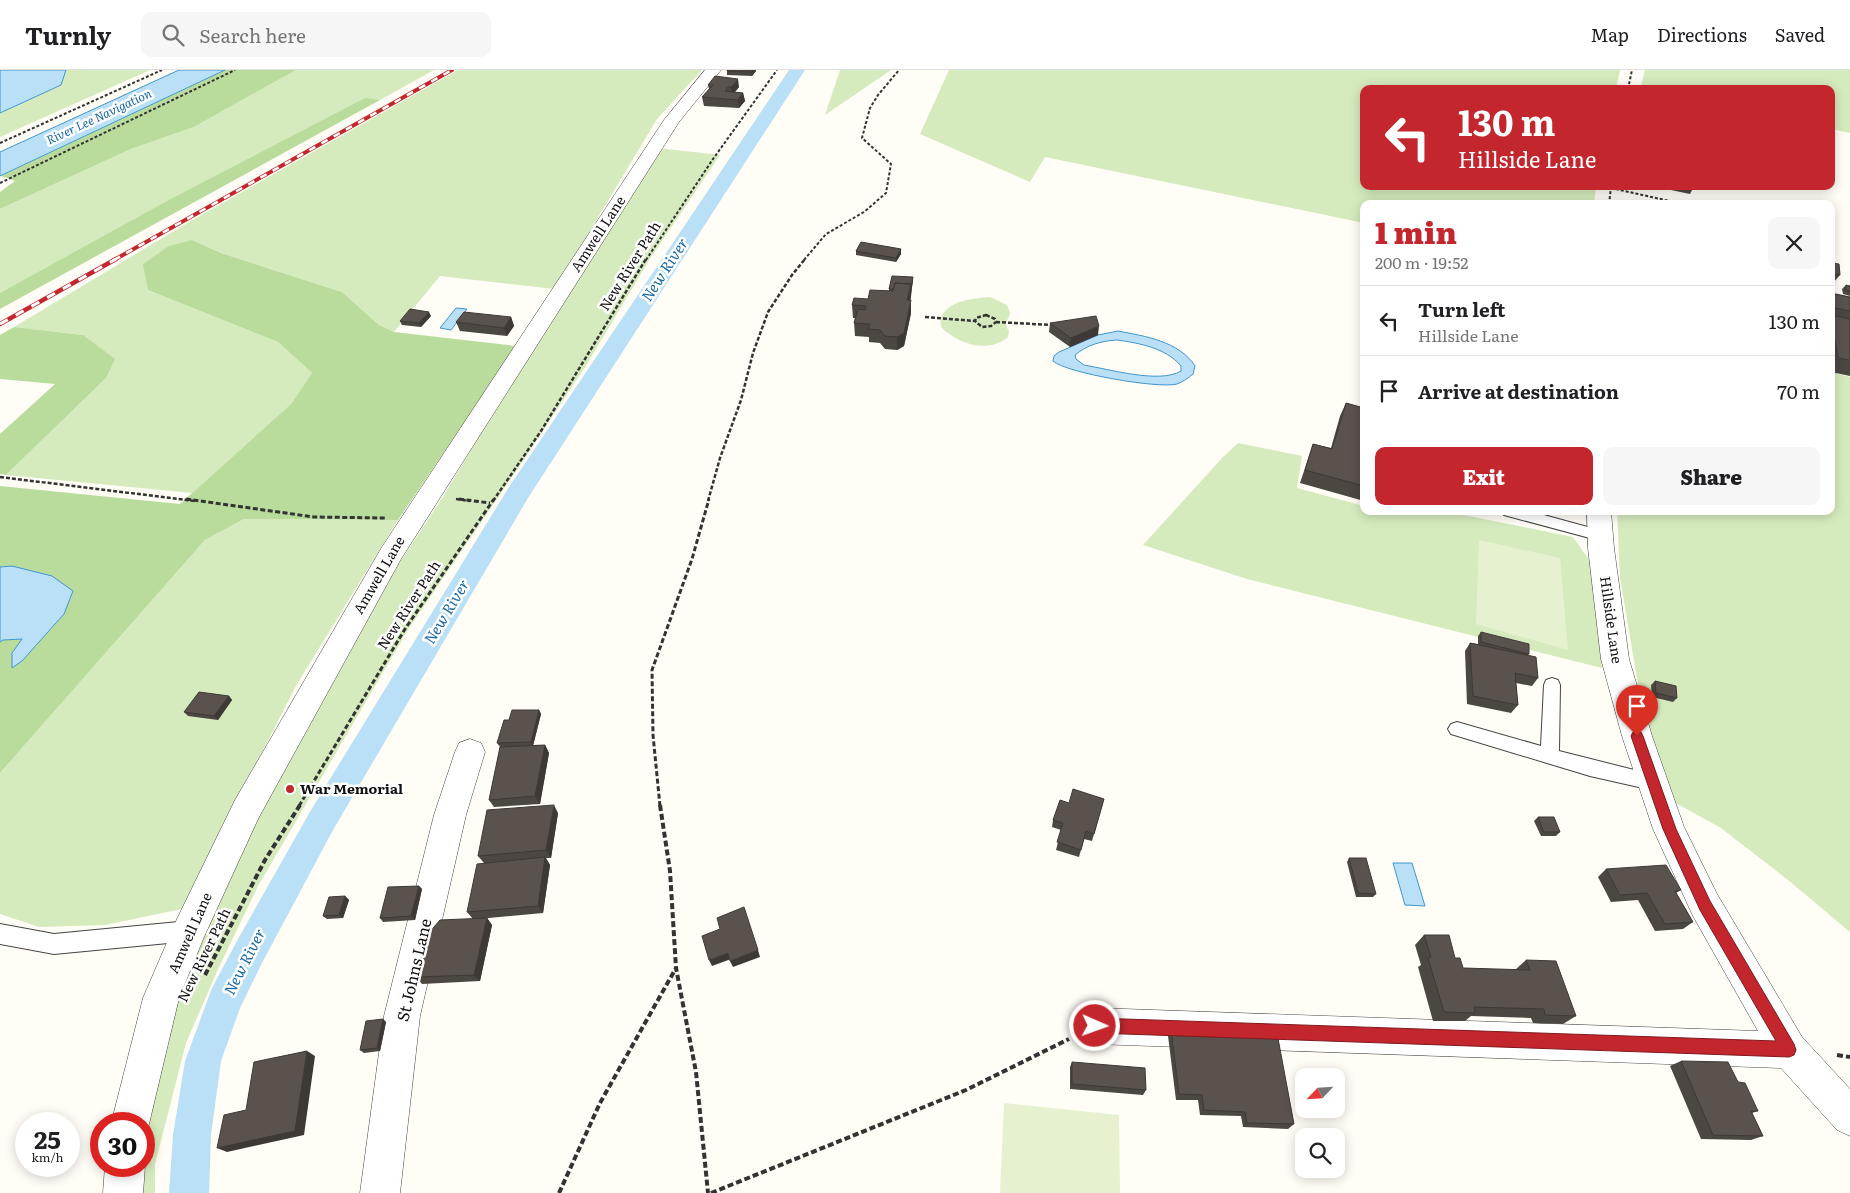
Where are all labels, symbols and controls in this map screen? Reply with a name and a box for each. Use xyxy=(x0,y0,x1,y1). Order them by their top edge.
search box xyxy=(141,12,491,57)
text: Turnly xyxy=(25,17,111,52)
icon: search xyxy=(159,21,187,49)
text: Search here xyxy=(199,21,306,49)
text: Map xyxy=(1591,21,1629,48)
text: Directions xyxy=(1657,21,1747,48)
text: Saved xyxy=(1775,21,1825,48)
water label: River Lee Navigation xyxy=(43,84,154,148)
text: 130 m xyxy=(1458,95,1555,147)
icon: left xyxy=(1375,105,1440,170)
text: Hillside Lane xyxy=(1458,142,1596,175)
street label: Amwell Lane xyxy=(565,192,629,275)
text: 1 min xyxy=(1375,209,1457,253)
button: close xyxy=(1768,217,1820,269)
street label: New River Path xyxy=(596,218,664,314)
water label: New River xyxy=(638,235,692,305)
text: 200 m · 19:52 xyxy=(1375,250,1468,274)
text: Turn left xyxy=(1418,295,1505,323)
icon: left xyxy=(1375,307,1403,335)
text: 130 m xyxy=(1769,307,1820,335)
text: Hillside Lane xyxy=(1418,323,1519,347)
icon: arrive xyxy=(1375,377,1403,405)
text: Arrive at destination xyxy=(1418,377,1619,405)
text: 70 m xyxy=(1777,377,1820,405)
button: Exit xyxy=(1375,447,1593,505)
button: Share xyxy=(1603,447,1820,505)
street label: Amwell Lane xyxy=(348,532,409,617)
street label: New River Path xyxy=(374,558,444,652)
street label: Hillside Lane xyxy=(1596,575,1628,665)
water label: New River xyxy=(421,577,473,647)
pin xyxy=(1616,685,1658,736)
icon: arrive xyxy=(1623,692,1651,720)
place label: War Memorial xyxy=(300,778,403,798)
marker: War Memorial xyxy=(284,783,296,795)
street label: Amwell Lane xyxy=(162,889,216,976)
street label: New River Path xyxy=(172,904,235,1005)
street label: St Johns Lane xyxy=(389,916,437,1024)
water label: New River xyxy=(217,924,270,998)
position arrow xyxy=(1068,999,1120,1051)
north arrow xyxy=(1295,1068,1345,1118)
map controls xyxy=(1295,1068,1345,1178)
speed limit sign: 30 xyxy=(90,1112,155,1177)
text: 25 xyxy=(34,1120,61,1157)
button: search xyxy=(1295,1128,1345,1178)
text: km/h xyxy=(32,1148,63,1166)

